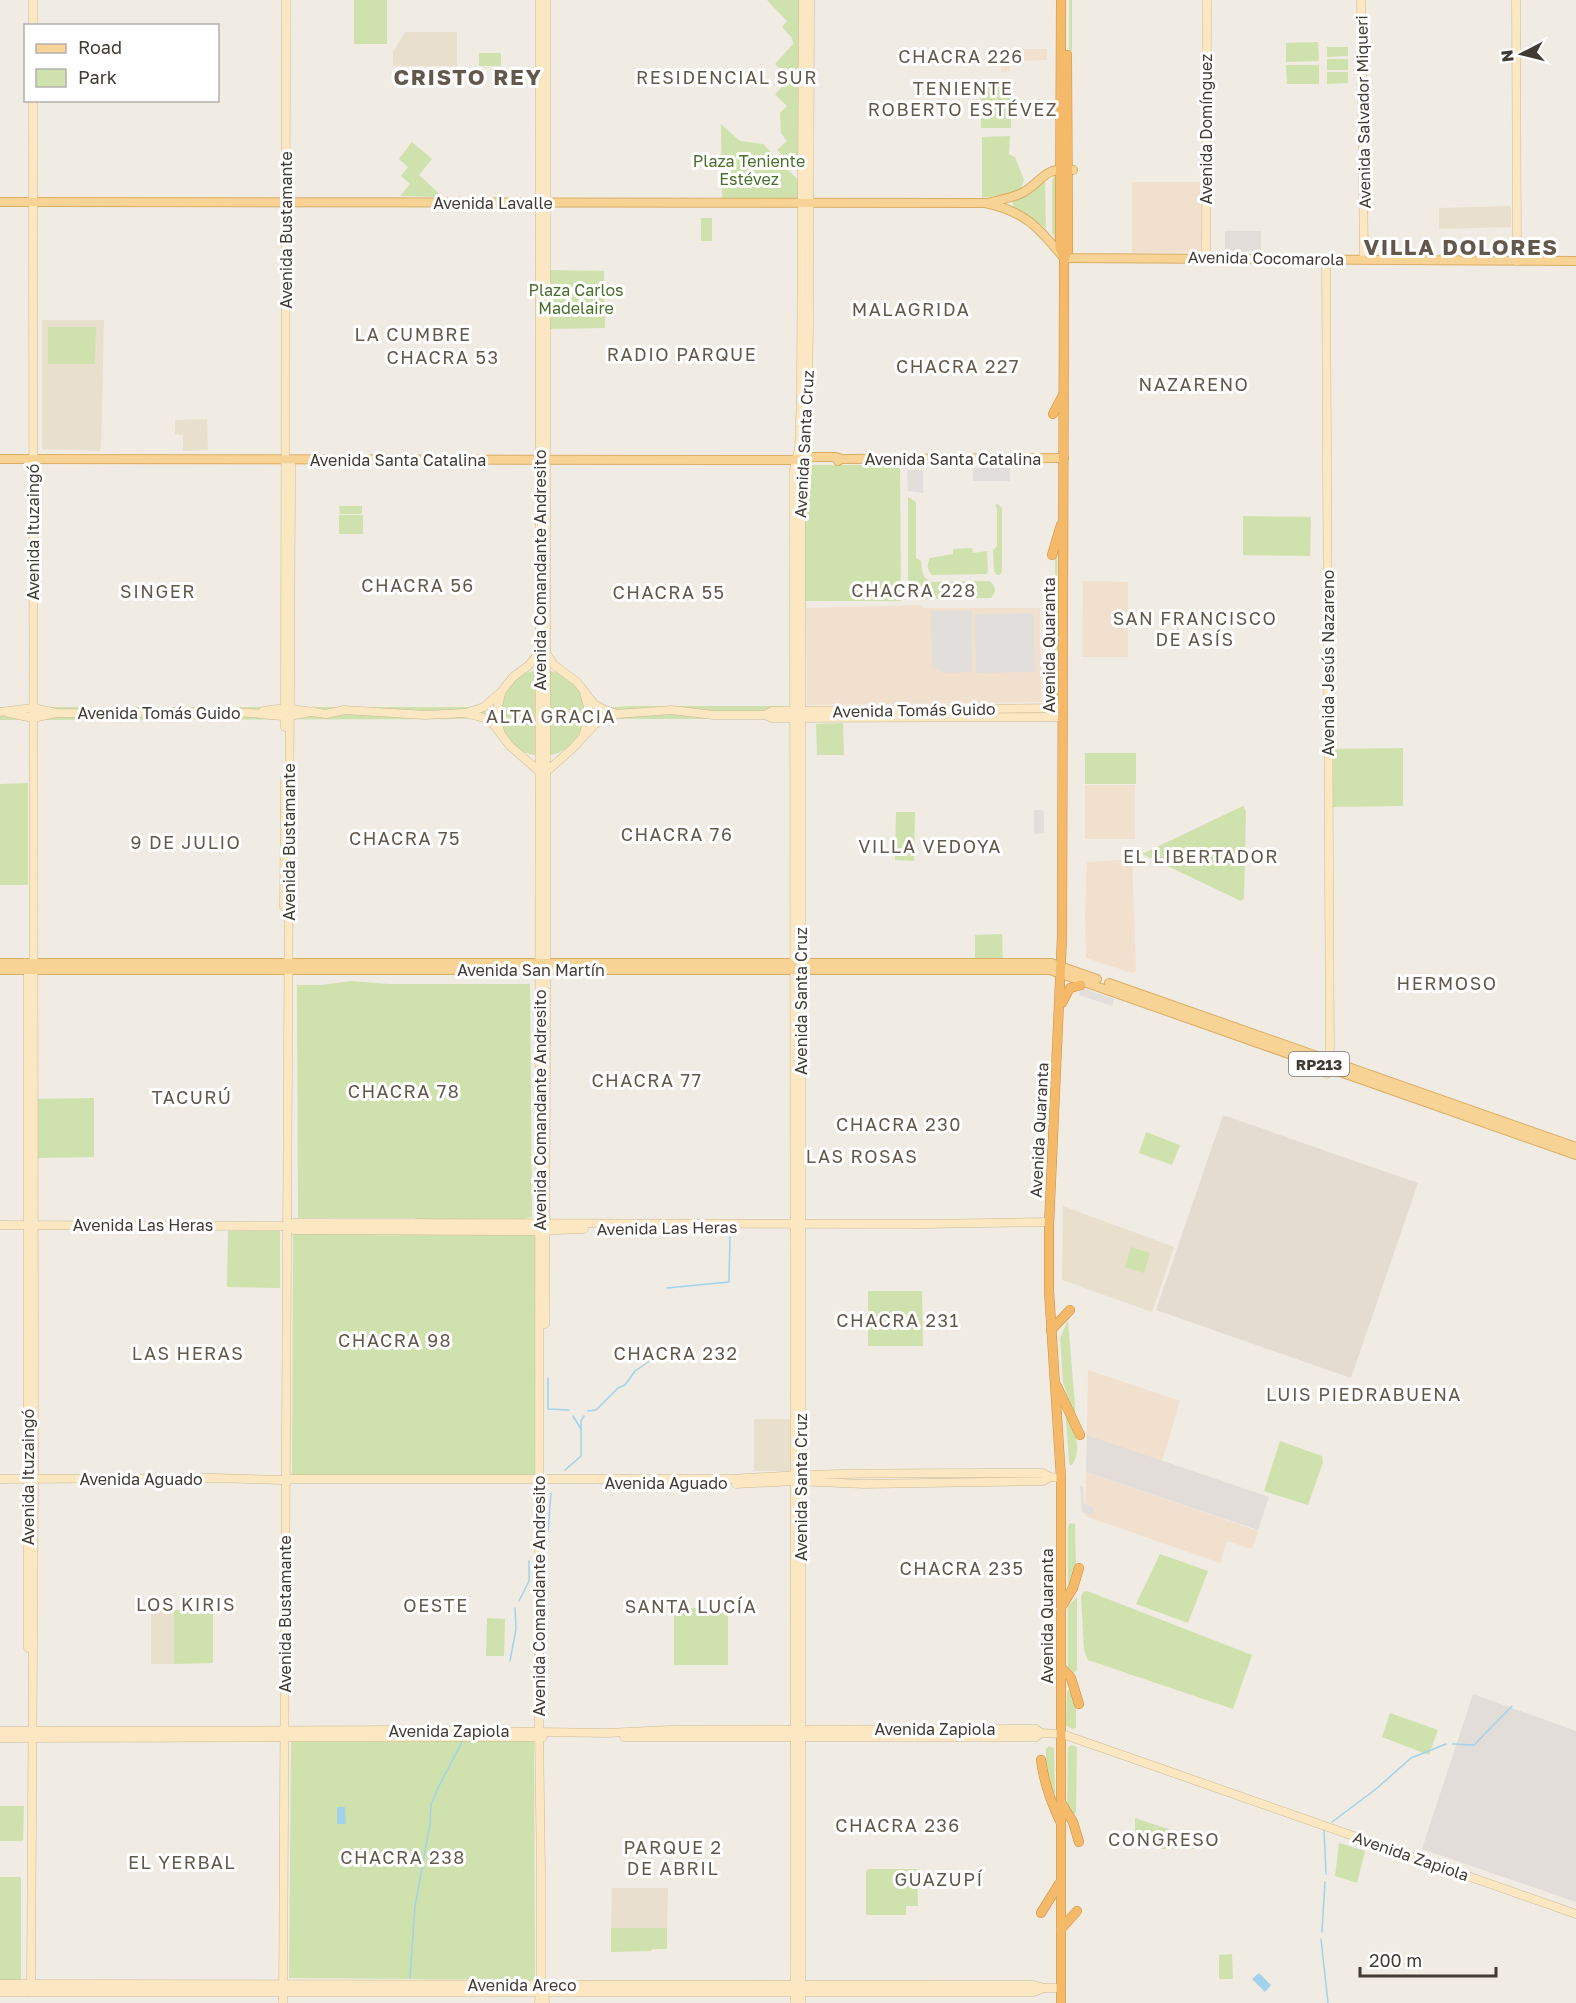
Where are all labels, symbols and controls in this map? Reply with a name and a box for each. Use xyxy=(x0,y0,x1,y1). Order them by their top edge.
street label: Avenida Salvador Miqueri xyxy=(1351,15,1375,209)
legend xyxy=(24,24,219,102)
north arrow xyxy=(1492,24,1552,84)
text: Road xyxy=(78,36,122,58)
district label: CHACRA 226 xyxy=(898,45,1024,67)
text: N xyxy=(1496,49,1518,63)
street label: Avenida Domínguez xyxy=(1196,54,1216,204)
district label: CRISTO REY xyxy=(394,63,542,90)
text: Park xyxy=(78,66,117,88)
district label: RESIDENCIAL SUR xyxy=(636,66,818,88)
district label: TENIENTE ROBERTO ESTÉVEZ xyxy=(868,77,1058,120)
street label: Avenida Bustamante xyxy=(276,151,296,309)
park label: Plaza Teniente Estévez xyxy=(693,151,805,189)
street label: Avenida Lavalle xyxy=(433,193,553,213)
district label: VILLA DOLORES xyxy=(1364,233,1558,260)
street label: Avenida Cocomarola xyxy=(1188,247,1344,269)
park label: Plaza Carlos Madelaire xyxy=(528,280,624,318)
district label: MALAGRIDA xyxy=(852,298,970,320)
district label: LA CUMBRE xyxy=(355,323,472,345)
district label: RADIO PARQUE xyxy=(607,343,757,365)
district label: CHACRA 53 xyxy=(386,346,500,368)
district label: CHACRA 227 xyxy=(896,355,1020,377)
street label: Avenida Santa Cruz xyxy=(790,370,818,518)
district label: NAZARENO xyxy=(1139,373,1249,395)
street label: Avenida Santa Catalina xyxy=(865,449,1041,469)
street label: Avenida Santa Catalina xyxy=(310,450,486,470)
street label: Avenida Comandante Andresito xyxy=(530,450,550,690)
street label: Avenida Ituzaingó xyxy=(23,464,43,600)
street label: Avenida Jesús Nazareno xyxy=(1318,570,1338,756)
district label: CHACRA 56 xyxy=(361,574,475,596)
street label: Avenida Quaranta xyxy=(1039,577,1059,713)
district label: CHACRA 228 xyxy=(851,579,977,601)
district label: SINGER xyxy=(120,580,196,602)
district label: CHACRA 55 xyxy=(612,581,726,603)
district label: SAN FRANCISCO DE ASÍS xyxy=(1113,607,1277,650)
street label: Avenida Tomás Guido xyxy=(832,699,996,721)
street label: Avenida Tomás Guido xyxy=(77,703,241,723)
district label: ALTA GRACIA xyxy=(486,705,616,727)
street label: Avenida Bustamante xyxy=(279,763,299,921)
district label: CHACRA 76 xyxy=(621,823,733,845)
district label: CHACRA 75 xyxy=(349,827,461,849)
district label: 9 DE JULIO xyxy=(131,831,241,853)
district label: VILLA VEDOYA xyxy=(858,835,1002,857)
district label: EL LIBERTADOR xyxy=(1123,845,1279,867)
street label: Avenida Santa Cruz xyxy=(791,927,811,1075)
street label: Avenida San Martín xyxy=(457,960,605,980)
district label: HERMOSO xyxy=(1396,972,1498,994)
street label: Avenida Comandante Andresito xyxy=(530,990,550,1230)
road number: RP213 xyxy=(1289,1052,1349,1076)
street label: Avenida Quaranta xyxy=(1025,1062,1053,1198)
district label: CHACRA 77 xyxy=(591,1069,703,1091)
district label: CHACRA 78 xyxy=(348,1080,460,1102)
district label: TACURÚ xyxy=(152,1086,233,1108)
district label: CHACRA 230 xyxy=(836,1113,962,1135)
district label: LAS ROSAS xyxy=(806,1145,918,1167)
street label: Avenida Las Heras xyxy=(73,1215,213,1235)
street label: Avenida Las Heras xyxy=(597,1217,737,1239)
district label: CHACRA 231 xyxy=(836,1309,960,1331)
district label: CHACRA 98 xyxy=(338,1329,452,1351)
district label: LAS HERAS xyxy=(132,1342,244,1364)
district label: CHACRA 232 xyxy=(613,1342,739,1364)
district label: LUIS PIEDRABUENA xyxy=(1266,1383,1462,1405)
street label: Avenida Ituzaingó xyxy=(18,1409,38,1545)
street label: Avenida Santa Cruz xyxy=(791,1413,811,1561)
street label: Avenida Aguado xyxy=(79,1469,203,1489)
street label: Avenida Aguado xyxy=(604,1473,728,1493)
street label: Avenida Comandante Andresito xyxy=(529,1476,549,1716)
street label: Avenida Bustamante xyxy=(275,1535,295,1693)
street label: Avenida Quaranta xyxy=(1037,1548,1057,1684)
district label: CHACRA 235 xyxy=(899,1557,1025,1579)
district label: LOS KIRIS xyxy=(136,1593,236,1615)
district label: OESTE xyxy=(403,1594,469,1616)
district label: SANTA LUCÍA xyxy=(625,1595,757,1617)
street label: Avenida Zapiola xyxy=(874,1719,996,1739)
street label: Avenida Zapiola xyxy=(388,1721,510,1741)
district label: CHACRA 236 xyxy=(835,1814,961,1836)
street label: Avenida Zapiola xyxy=(1350,1827,1472,1885)
district label: CONGRESO xyxy=(1108,1828,1220,1850)
district label: PARQUE 2 DE ABRIL xyxy=(623,1836,723,1879)
district label: CHACRA 238 xyxy=(340,1846,466,1868)
district label: EL YERBAL xyxy=(128,1851,236,1873)
district label: GUAZUPÍ xyxy=(894,1868,984,1890)
scale bar xyxy=(1360,1940,1496,1978)
text: 200 m xyxy=(1369,1949,1422,1971)
street label: Avenida Areco xyxy=(467,1975,577,1995)

